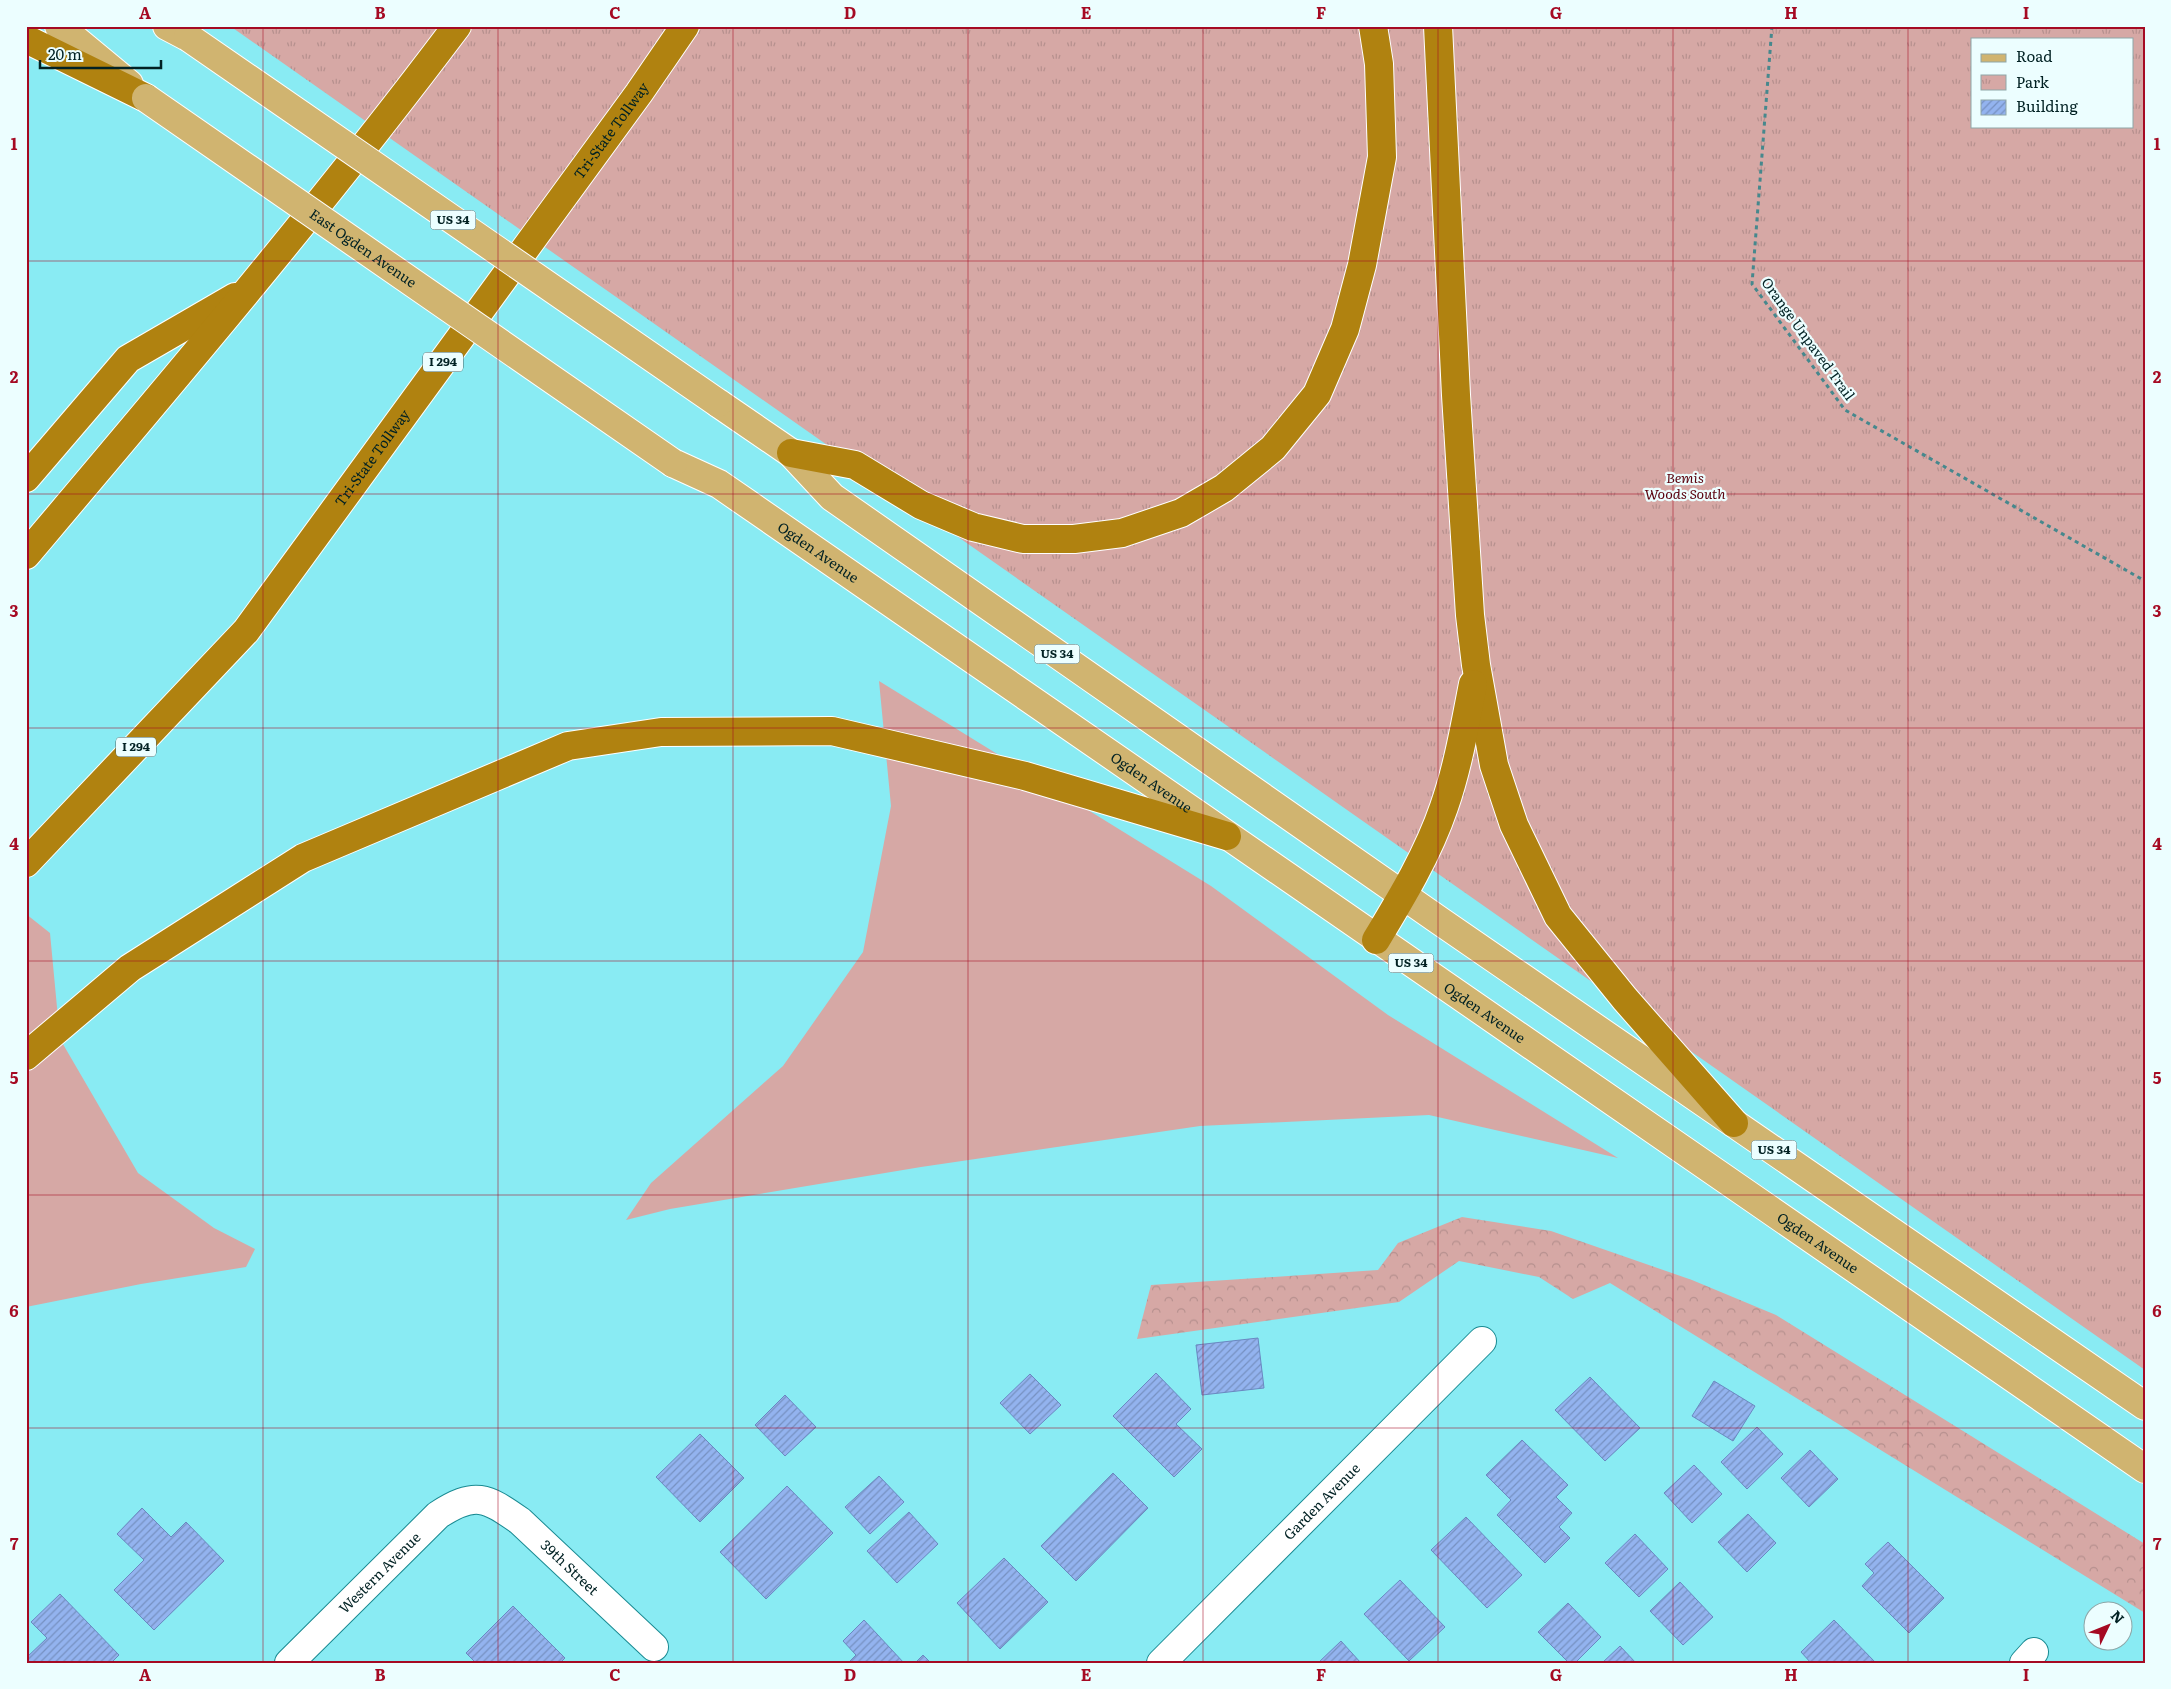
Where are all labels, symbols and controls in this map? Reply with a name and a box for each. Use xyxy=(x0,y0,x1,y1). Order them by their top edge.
text: A xyxy=(139,0,151,24)
text: B xyxy=(374,0,386,24)
text: C xyxy=(609,0,621,24)
text: D xyxy=(844,0,856,24)
text: E xyxy=(1081,0,1092,24)
text: F xyxy=(1316,0,1326,24)
text: G xyxy=(1550,0,1562,24)
text: H xyxy=(1784,0,1798,24)
text: I xyxy=(2023,0,2029,24)
scale bar xyxy=(40,38,161,70)
legend xyxy=(1971,38,2134,128)
text: 20 m xyxy=(48,42,82,65)
text: Road xyxy=(2016,44,2052,67)
text: Park xyxy=(2016,70,2050,93)
street label: Tri-State Tollway xyxy=(568,77,653,183)
text: Building xyxy=(2016,94,2078,117)
text: 1 xyxy=(11,131,18,155)
text: 1 xyxy=(2154,131,2161,155)
street label: East Ogden Avenue xyxy=(306,203,421,292)
road number: US 34 xyxy=(430,210,476,230)
street label: Orange Unpaved Trail xyxy=(1757,273,1860,404)
road number: I 294 xyxy=(423,352,463,372)
text: 2 xyxy=(10,364,19,388)
text: 2 xyxy=(2153,364,2162,388)
street label: Tri-State Tollway xyxy=(329,404,414,510)
park label: Bemis Woods South xyxy=(1645,467,1726,503)
street label: Ogden Avenue xyxy=(774,516,863,587)
text: 3 xyxy=(10,598,19,622)
text: 3 xyxy=(2153,598,2162,622)
road number: US 34 xyxy=(1034,644,1080,664)
road number: I 294 xyxy=(116,738,156,756)
street label: Ogden Avenue xyxy=(1107,747,1197,817)
text: 4 xyxy=(9,831,19,855)
text: 4 xyxy=(2152,831,2162,855)
road number: US 34 xyxy=(1388,954,1434,972)
street label: Ogden Avenue xyxy=(1440,977,1530,1047)
text: 5 xyxy=(10,1065,19,1089)
text: 5 xyxy=(2153,1065,2162,1089)
road number: US 34 xyxy=(1752,1140,1796,1160)
street label: Ogden Avenue xyxy=(1774,1207,1863,1277)
text: 6 xyxy=(9,1298,19,1322)
text: 6 xyxy=(2152,1298,2162,1322)
street label: Garden Avenue xyxy=(1278,1458,1364,1544)
street label: Western Avenue xyxy=(334,1527,424,1617)
text: 7 xyxy=(10,1531,19,1555)
text: 7 xyxy=(2153,1531,2162,1555)
street label: 39th Street xyxy=(537,1535,604,1599)
north arrow xyxy=(2084,1602,2134,1652)
text: N xyxy=(2107,1605,2130,1628)
text: A xyxy=(139,1662,151,1686)
text: B xyxy=(374,1662,386,1686)
text: C xyxy=(609,1662,621,1686)
text: D xyxy=(844,1662,856,1686)
text: E xyxy=(1081,1662,1092,1686)
text: F xyxy=(1316,1662,1326,1686)
text: G xyxy=(1550,1662,1562,1686)
text: H xyxy=(1784,1662,1798,1686)
text: I xyxy=(2023,1662,2029,1686)

